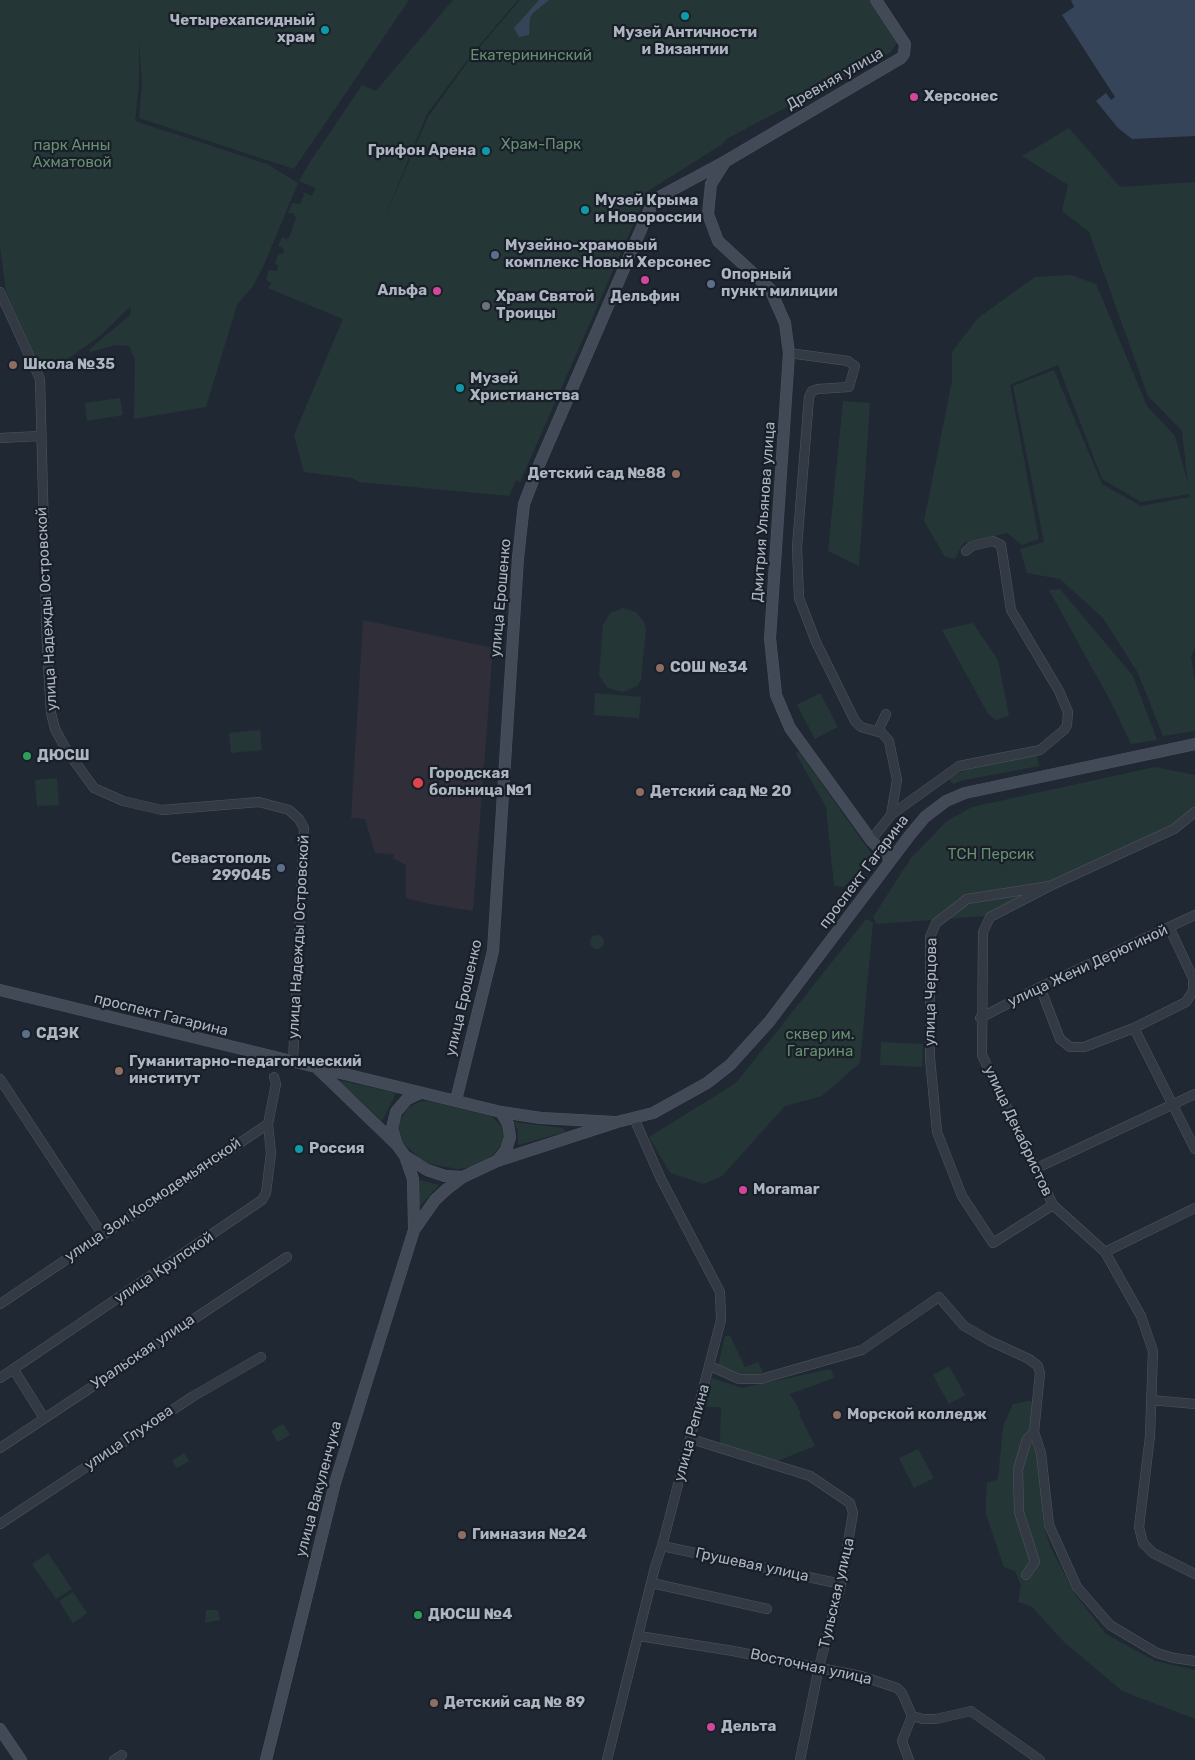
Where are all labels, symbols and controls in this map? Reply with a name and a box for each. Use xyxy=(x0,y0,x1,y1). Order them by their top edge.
marker: Музей Античности и Византии xyxy=(679,10,691,22)
place label: Четырехапсидный храм xyxy=(170,12,315,47)
marker: Четырехапсидный храм xyxy=(319,24,331,36)
place label: Музей Античности и Византии xyxy=(613,24,757,59)
street label: Древняя улица xyxy=(783,44,887,114)
park label: Екатерининский xyxy=(470,47,592,65)
place label: Херсонес xyxy=(924,88,998,106)
marker: Херсонес xyxy=(908,91,920,103)
park label: Храм-Парк xyxy=(501,136,581,154)
park label: парк Анны Ахматовой xyxy=(32,137,112,172)
place label: Грифон Арена xyxy=(368,142,476,160)
marker: Грифон Арена xyxy=(480,145,492,157)
place label: Музей Крыма и Новороссии xyxy=(595,192,702,227)
marker: Музей Крыма и Новороссии xyxy=(579,204,591,216)
place label: Музейно-храмовый комплекс Новый Херсонес xyxy=(505,237,711,272)
marker: Музейно-храмовый комплекс Новый Херсонес xyxy=(489,249,501,261)
place label: Опорный пункт милиции xyxy=(721,266,838,301)
marker: Дельфин xyxy=(639,274,651,286)
marker: Опорный пункт милиции xyxy=(705,278,717,290)
place label: Альфа xyxy=(378,282,427,300)
marker: Альфа xyxy=(431,285,443,297)
place label: Храм Святой Троицы xyxy=(496,288,594,323)
place label: Дельфин xyxy=(610,288,680,306)
marker: Храм Святой Троицы xyxy=(480,300,492,312)
place label: Школа №35 xyxy=(23,356,115,374)
marker: Школа №35 xyxy=(7,359,19,371)
place label: Музей Христианства xyxy=(470,370,579,405)
marker: Музей Христианства xyxy=(454,382,466,394)
street label: Дмитрия Ульянова улица xyxy=(749,421,779,603)
place label: Детский сад №88 xyxy=(527,465,666,483)
marker: Детский сад №88 xyxy=(670,468,682,480)
street label: улица Надежды Островской xyxy=(33,507,61,711)
street label: улица Ерошенко xyxy=(487,538,515,658)
place label: СОШ №34 xyxy=(670,659,748,677)
marker: СОШ №34 xyxy=(654,662,666,674)
place label: ДЮСШ xyxy=(37,747,90,765)
marker: ДЮСШ xyxy=(21,750,33,762)
place label: Городская больница №1 xyxy=(429,765,532,800)
marker: Городская больница №1 xyxy=(411,776,425,790)
place label: Детский сад № 20 xyxy=(650,783,791,801)
marker: Детский сад № 20 xyxy=(634,786,646,798)
street label: проспект Гагарина xyxy=(815,812,913,932)
street label: улица Надежды Островской xyxy=(285,835,313,1039)
park label: ТСН Персик xyxy=(948,846,1034,864)
place label: Севастополь 299045 xyxy=(171,850,271,885)
marker: Севастополь 299045 xyxy=(275,862,287,874)
street label: улица Жени Дерюгиной xyxy=(1005,921,1171,1011)
street label: улица Ерошенко xyxy=(442,938,486,1058)
street label: улица Черцова xyxy=(921,938,941,1046)
street label: проспект Гагарина xyxy=(92,990,230,1040)
place label: СДЭК xyxy=(36,1025,79,1043)
park label: сквер им. Гагарина xyxy=(786,1026,854,1061)
marker: СДЭК xyxy=(20,1028,32,1040)
place label: Гуманитарно-педагогический институт xyxy=(129,1053,362,1088)
street label: улица Декабристов xyxy=(980,1063,1056,1199)
marker: Гуманитарно-педагогический институт xyxy=(113,1065,125,1077)
street label: улица Зои Космодемьянской xyxy=(62,1134,244,1266)
place label: Россия xyxy=(309,1140,365,1158)
marker: Россия xyxy=(293,1143,305,1155)
place label: Moramar xyxy=(753,1181,820,1199)
marker: Moramar xyxy=(737,1184,749,1196)
street label: улица Крупской xyxy=(111,1228,217,1308)
street label: Уральская улица xyxy=(88,1311,198,1393)
street label: улица Репина xyxy=(670,1382,714,1484)
street label: улица Глухова xyxy=(81,1402,177,1474)
place label: Морской колледж xyxy=(847,1406,987,1424)
marker: Морской колледж xyxy=(831,1409,843,1421)
street label: улица Вакуленчука xyxy=(292,1419,346,1559)
place label: Гимназия №24 xyxy=(472,1526,587,1544)
marker: Гимназия №24 xyxy=(456,1529,468,1541)
street label: Тульская улица xyxy=(816,1536,858,1650)
street label: Грушевая улица xyxy=(694,1544,810,1586)
place label: ДЮСШ №4 xyxy=(428,1606,512,1624)
marker: ДЮСШ №4 xyxy=(412,1609,424,1621)
street label: Восточная улица xyxy=(749,1645,873,1689)
place label: Детский сад № 89 xyxy=(444,1694,585,1712)
marker: Детский сад № 89 xyxy=(428,1697,440,1709)
place label: Дельта xyxy=(721,1718,776,1736)
marker: Дельта xyxy=(705,1721,717,1733)

